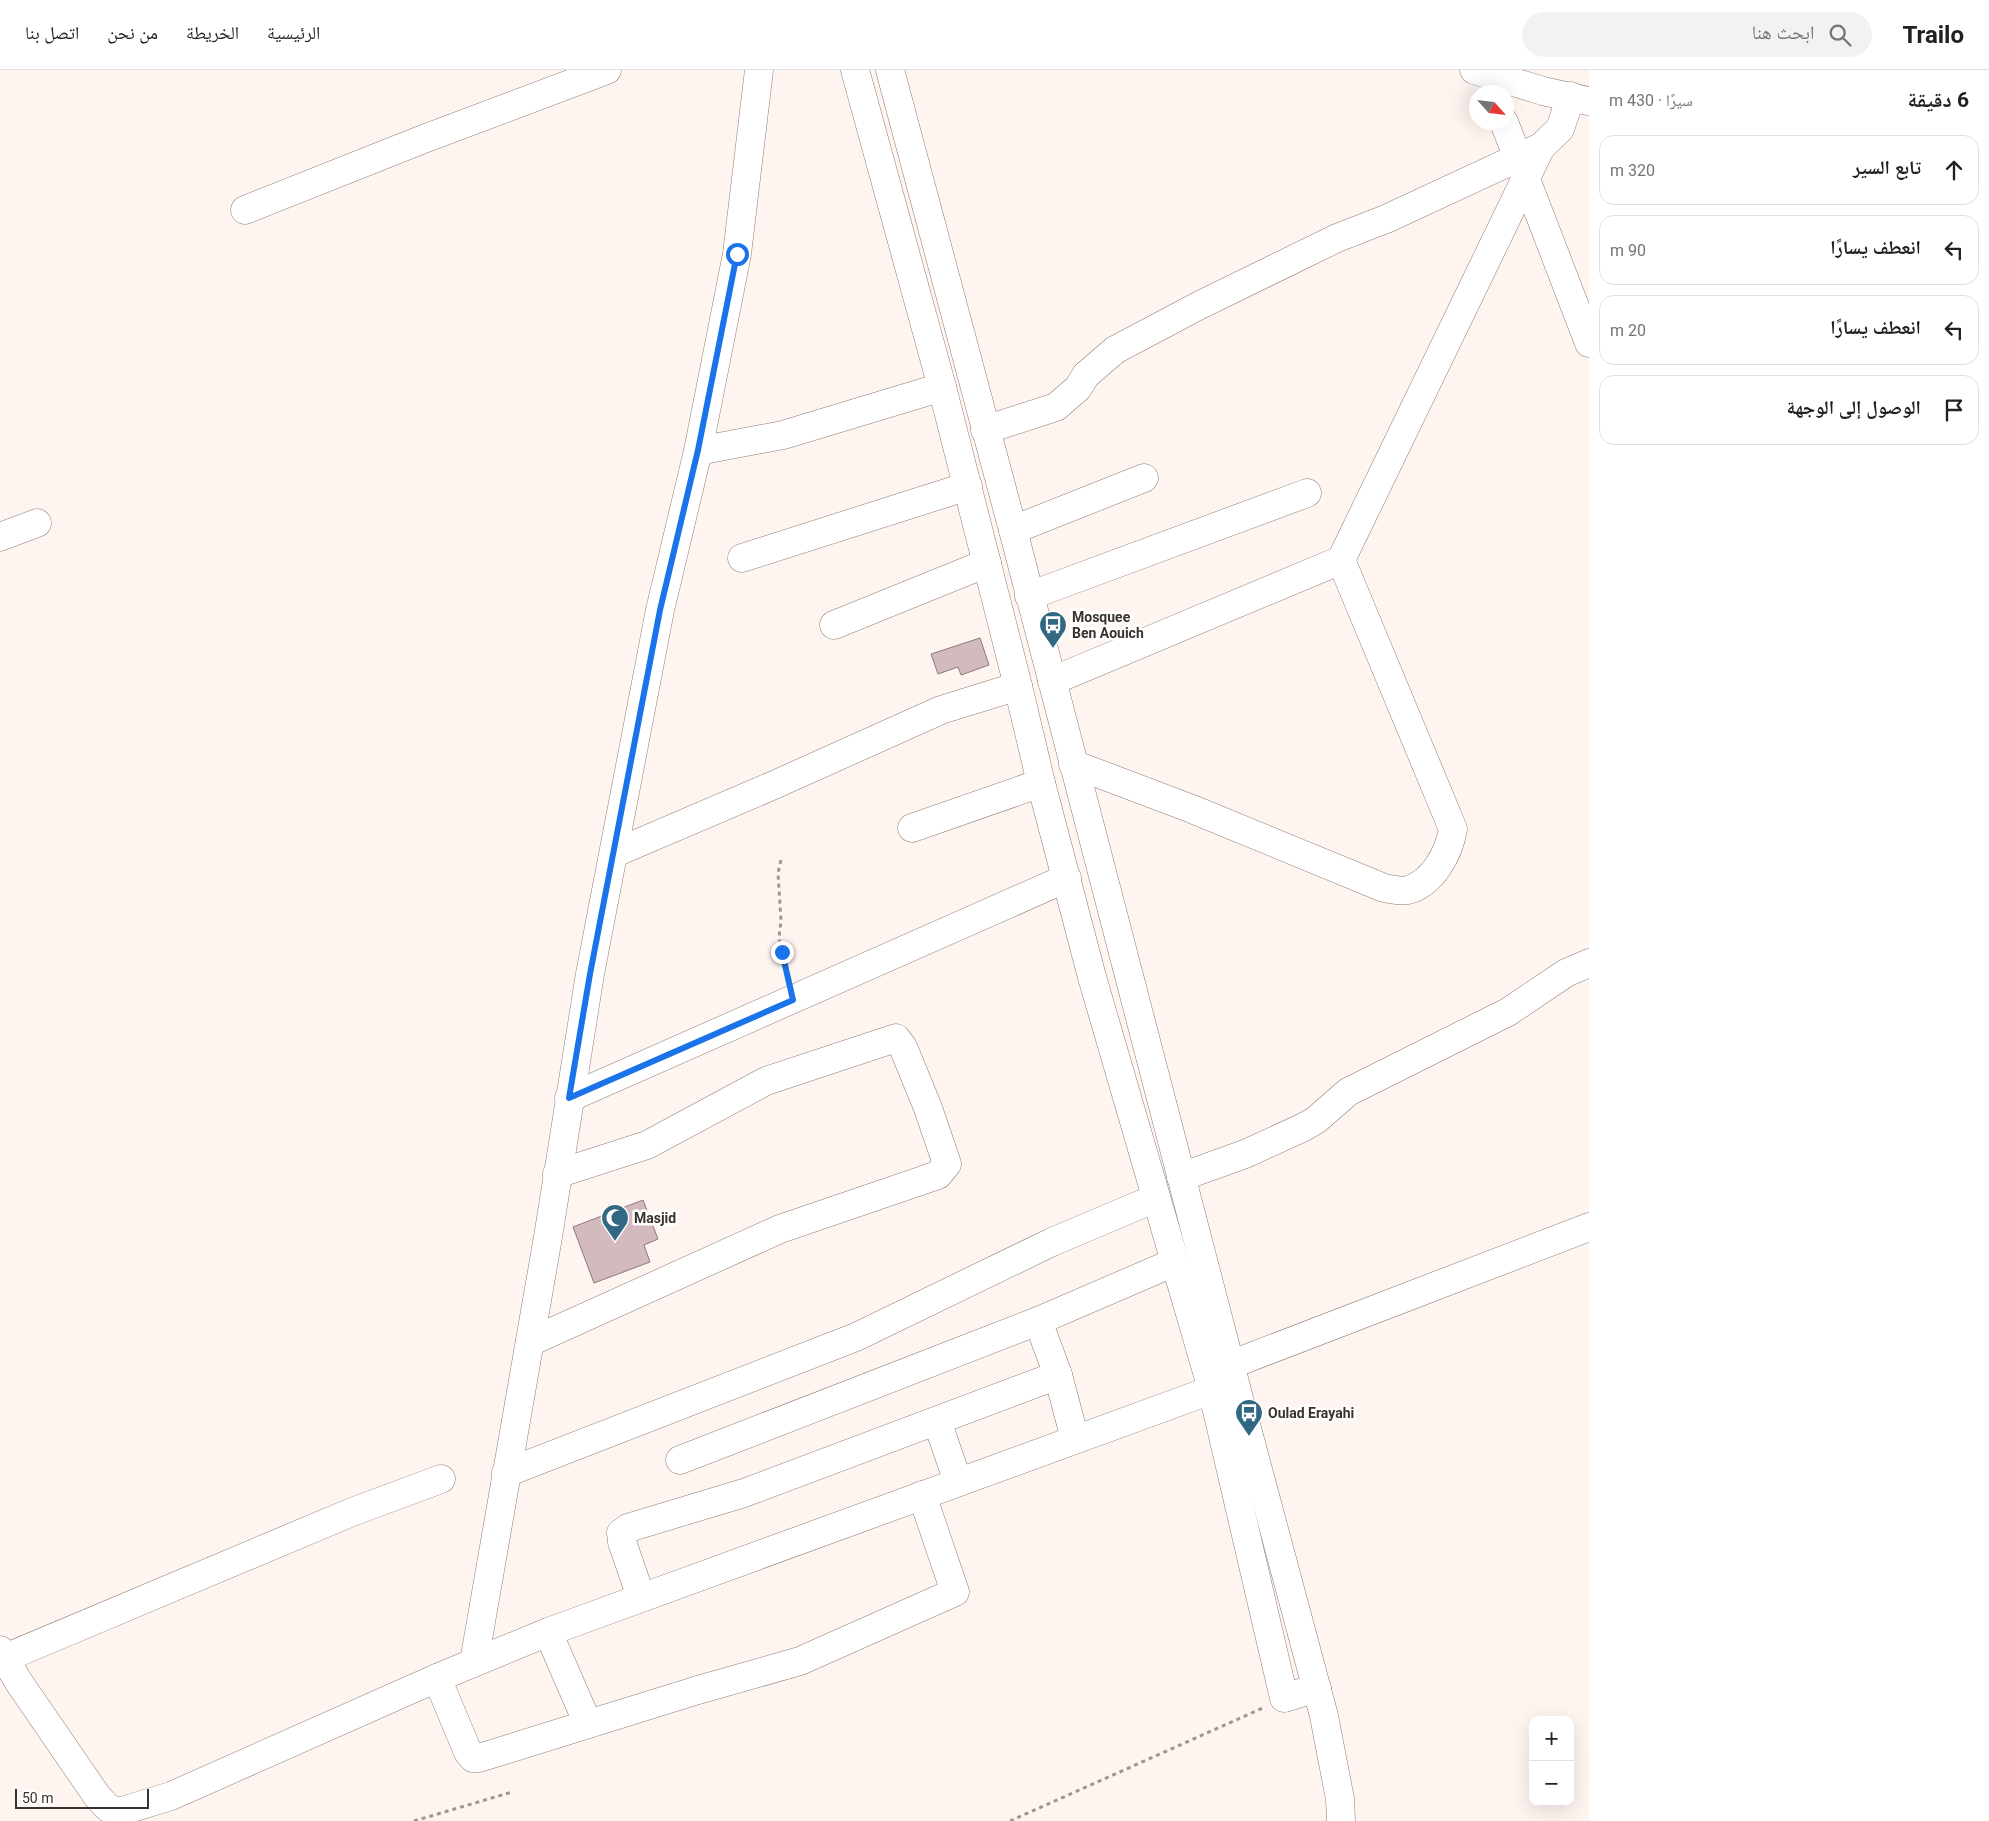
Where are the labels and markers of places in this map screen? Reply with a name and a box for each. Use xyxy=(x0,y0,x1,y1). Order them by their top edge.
place label: Mosquee Ben Aouich xyxy=(1072,609,1144,641)
bus stop icon: Mosquee Ben Aouich xyxy=(1038,610,1068,649)
mosque icon: Masjid xyxy=(600,1203,630,1242)
place label: Masjid xyxy=(634,1210,676,1226)
bus stop icon: Oulad Erayahi xyxy=(1234,1398,1264,1437)
place label: Oulad Erayahi xyxy=(1268,1405,1354,1421)

